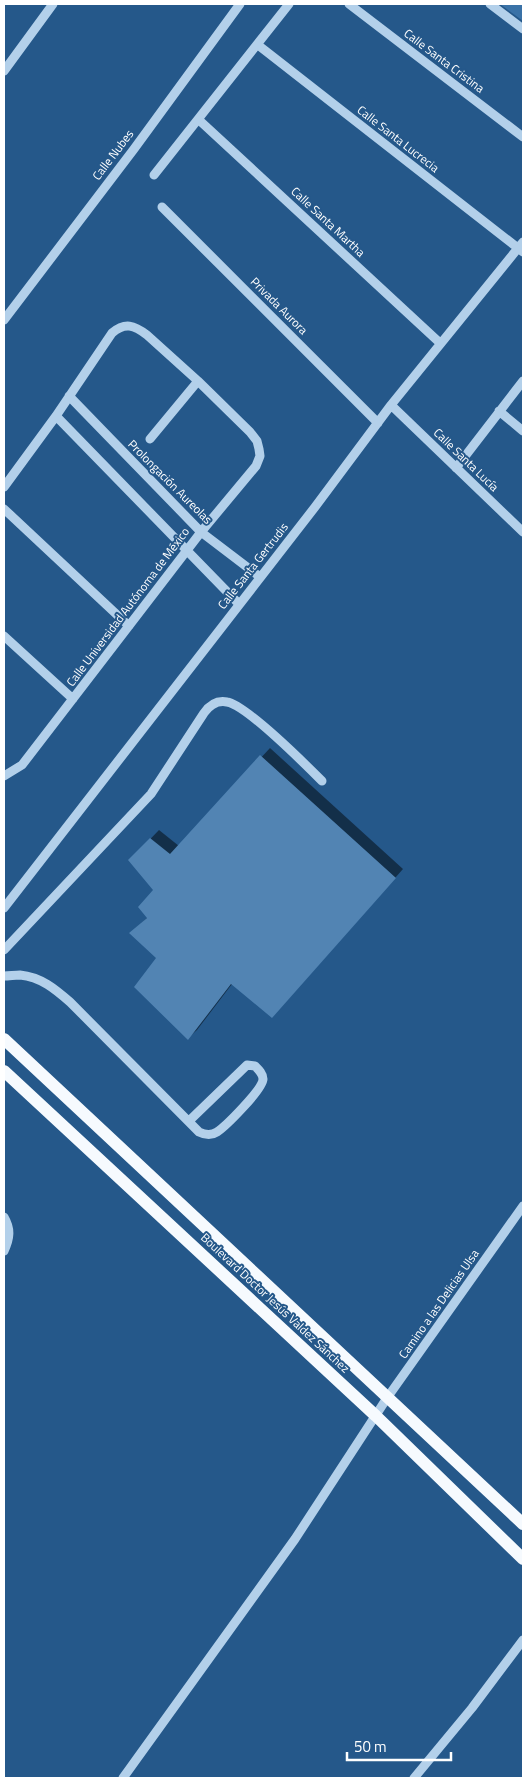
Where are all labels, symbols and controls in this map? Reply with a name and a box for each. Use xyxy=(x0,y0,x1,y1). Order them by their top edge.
street label: Calle Santa Cristina xyxy=(400,24,489,97)
street label: Calle Santa Lucrecia xyxy=(353,100,443,177)
street label: Calle Nubes xyxy=(87,125,138,184)
street label: Calle Santa Martha xyxy=(287,182,370,261)
street label: Privada Aurora xyxy=(246,273,312,339)
street label: Calle Santa Lucía xyxy=(429,423,503,496)
street label: Prolongación Aureolas xyxy=(124,435,217,529)
street label: Calle Santa Gertrudis xyxy=(213,518,293,613)
street label: Calle Universidad Autónoma de México xyxy=(61,523,194,690)
street label: Boulevard Doctor Jesús Valdez Sánchez xyxy=(196,1228,354,1377)
street label: Camino a las Delicias Ulsa xyxy=(394,1245,484,1362)
scale bar xyxy=(347,1730,451,1762)
text: 50 m xyxy=(354,1735,387,1758)

